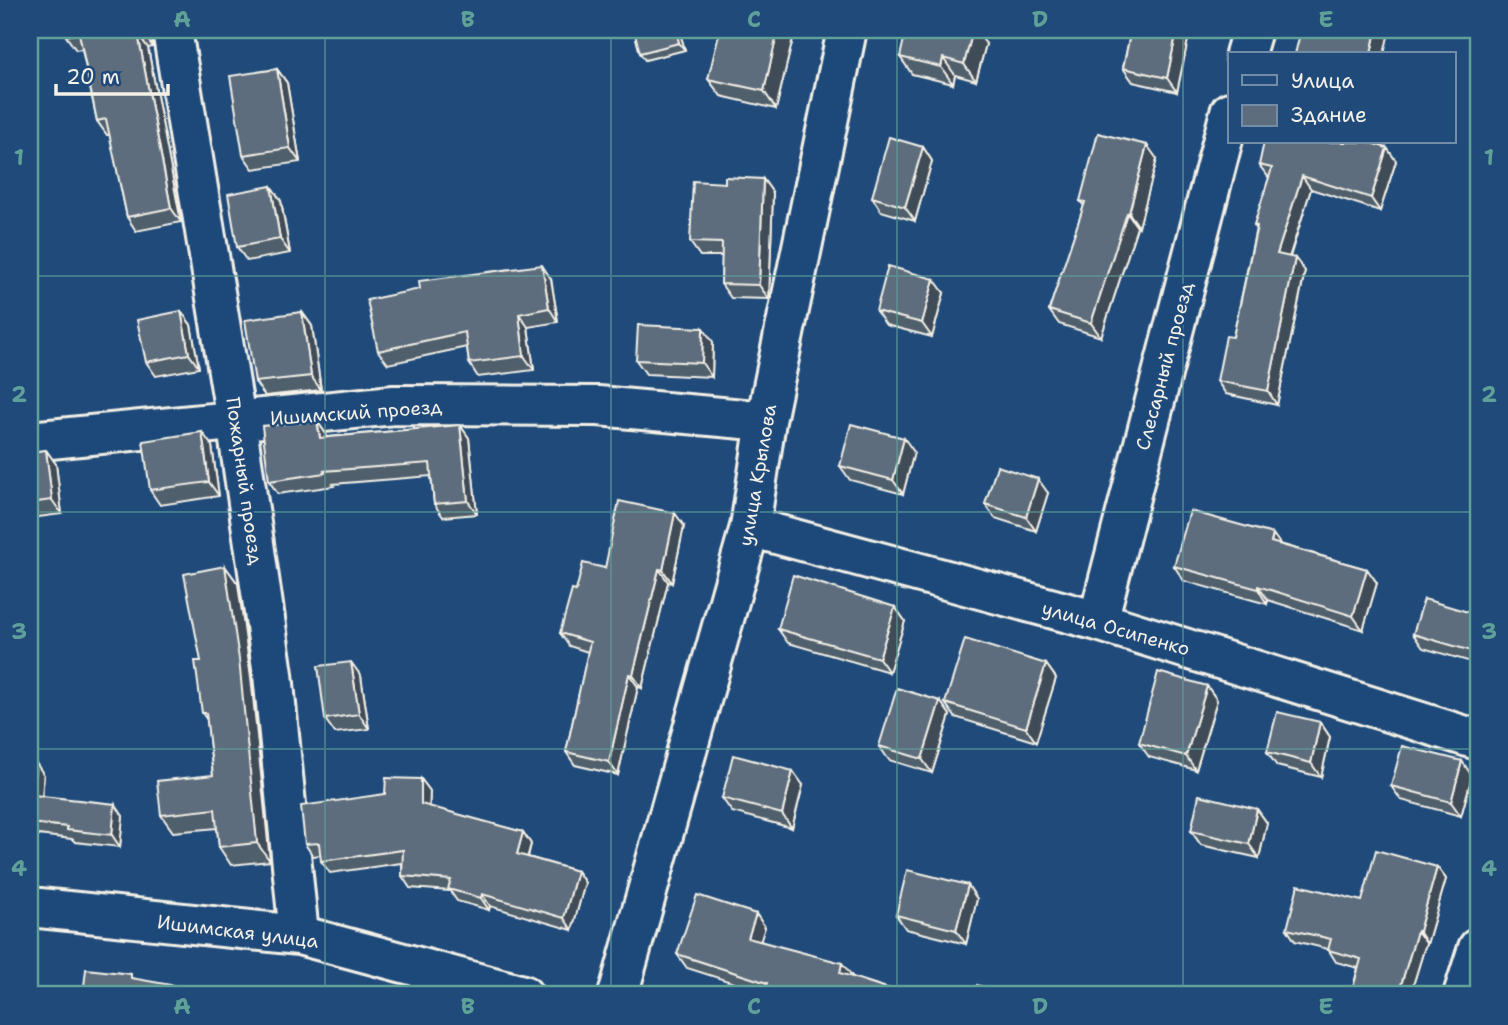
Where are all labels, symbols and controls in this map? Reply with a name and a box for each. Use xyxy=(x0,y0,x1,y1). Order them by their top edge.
text: A xyxy=(173,4,191,34)
text: B xyxy=(461,4,475,34)
text: C xyxy=(747,4,761,34)
text: D xyxy=(1032,4,1048,34)
text: E xyxy=(1318,4,1334,34)
scale bar xyxy=(56,52,168,96)
legend xyxy=(1228,52,1456,144)
text: 20 m xyxy=(66,63,120,91)
text: Улица xyxy=(1291,67,1354,95)
text: Здание xyxy=(1291,101,1367,129)
text: 1 xyxy=(14,142,24,172)
text: 1 xyxy=(1484,142,1494,172)
street label: Слесарный проезд xyxy=(1130,279,1199,453)
text: 2 xyxy=(11,379,27,409)
text: 2 xyxy=(1481,379,1497,409)
street label: Ишимский проезд xyxy=(269,394,443,431)
street label: Пожарный проезд xyxy=(220,396,269,567)
street label: улица Крылова xyxy=(733,402,782,548)
street label: улица Осипенко xyxy=(1039,595,1193,662)
text: 3 xyxy=(11,616,27,646)
text: 3 xyxy=(1481,616,1497,646)
text: 4 xyxy=(11,853,27,883)
text: 4 xyxy=(1481,853,1497,883)
street label: Ишимская улица xyxy=(156,909,320,954)
text: A xyxy=(173,991,191,1021)
text: B xyxy=(461,991,475,1021)
text: C xyxy=(747,991,761,1021)
text: D xyxy=(1032,991,1048,1021)
text: E xyxy=(1318,991,1334,1021)

